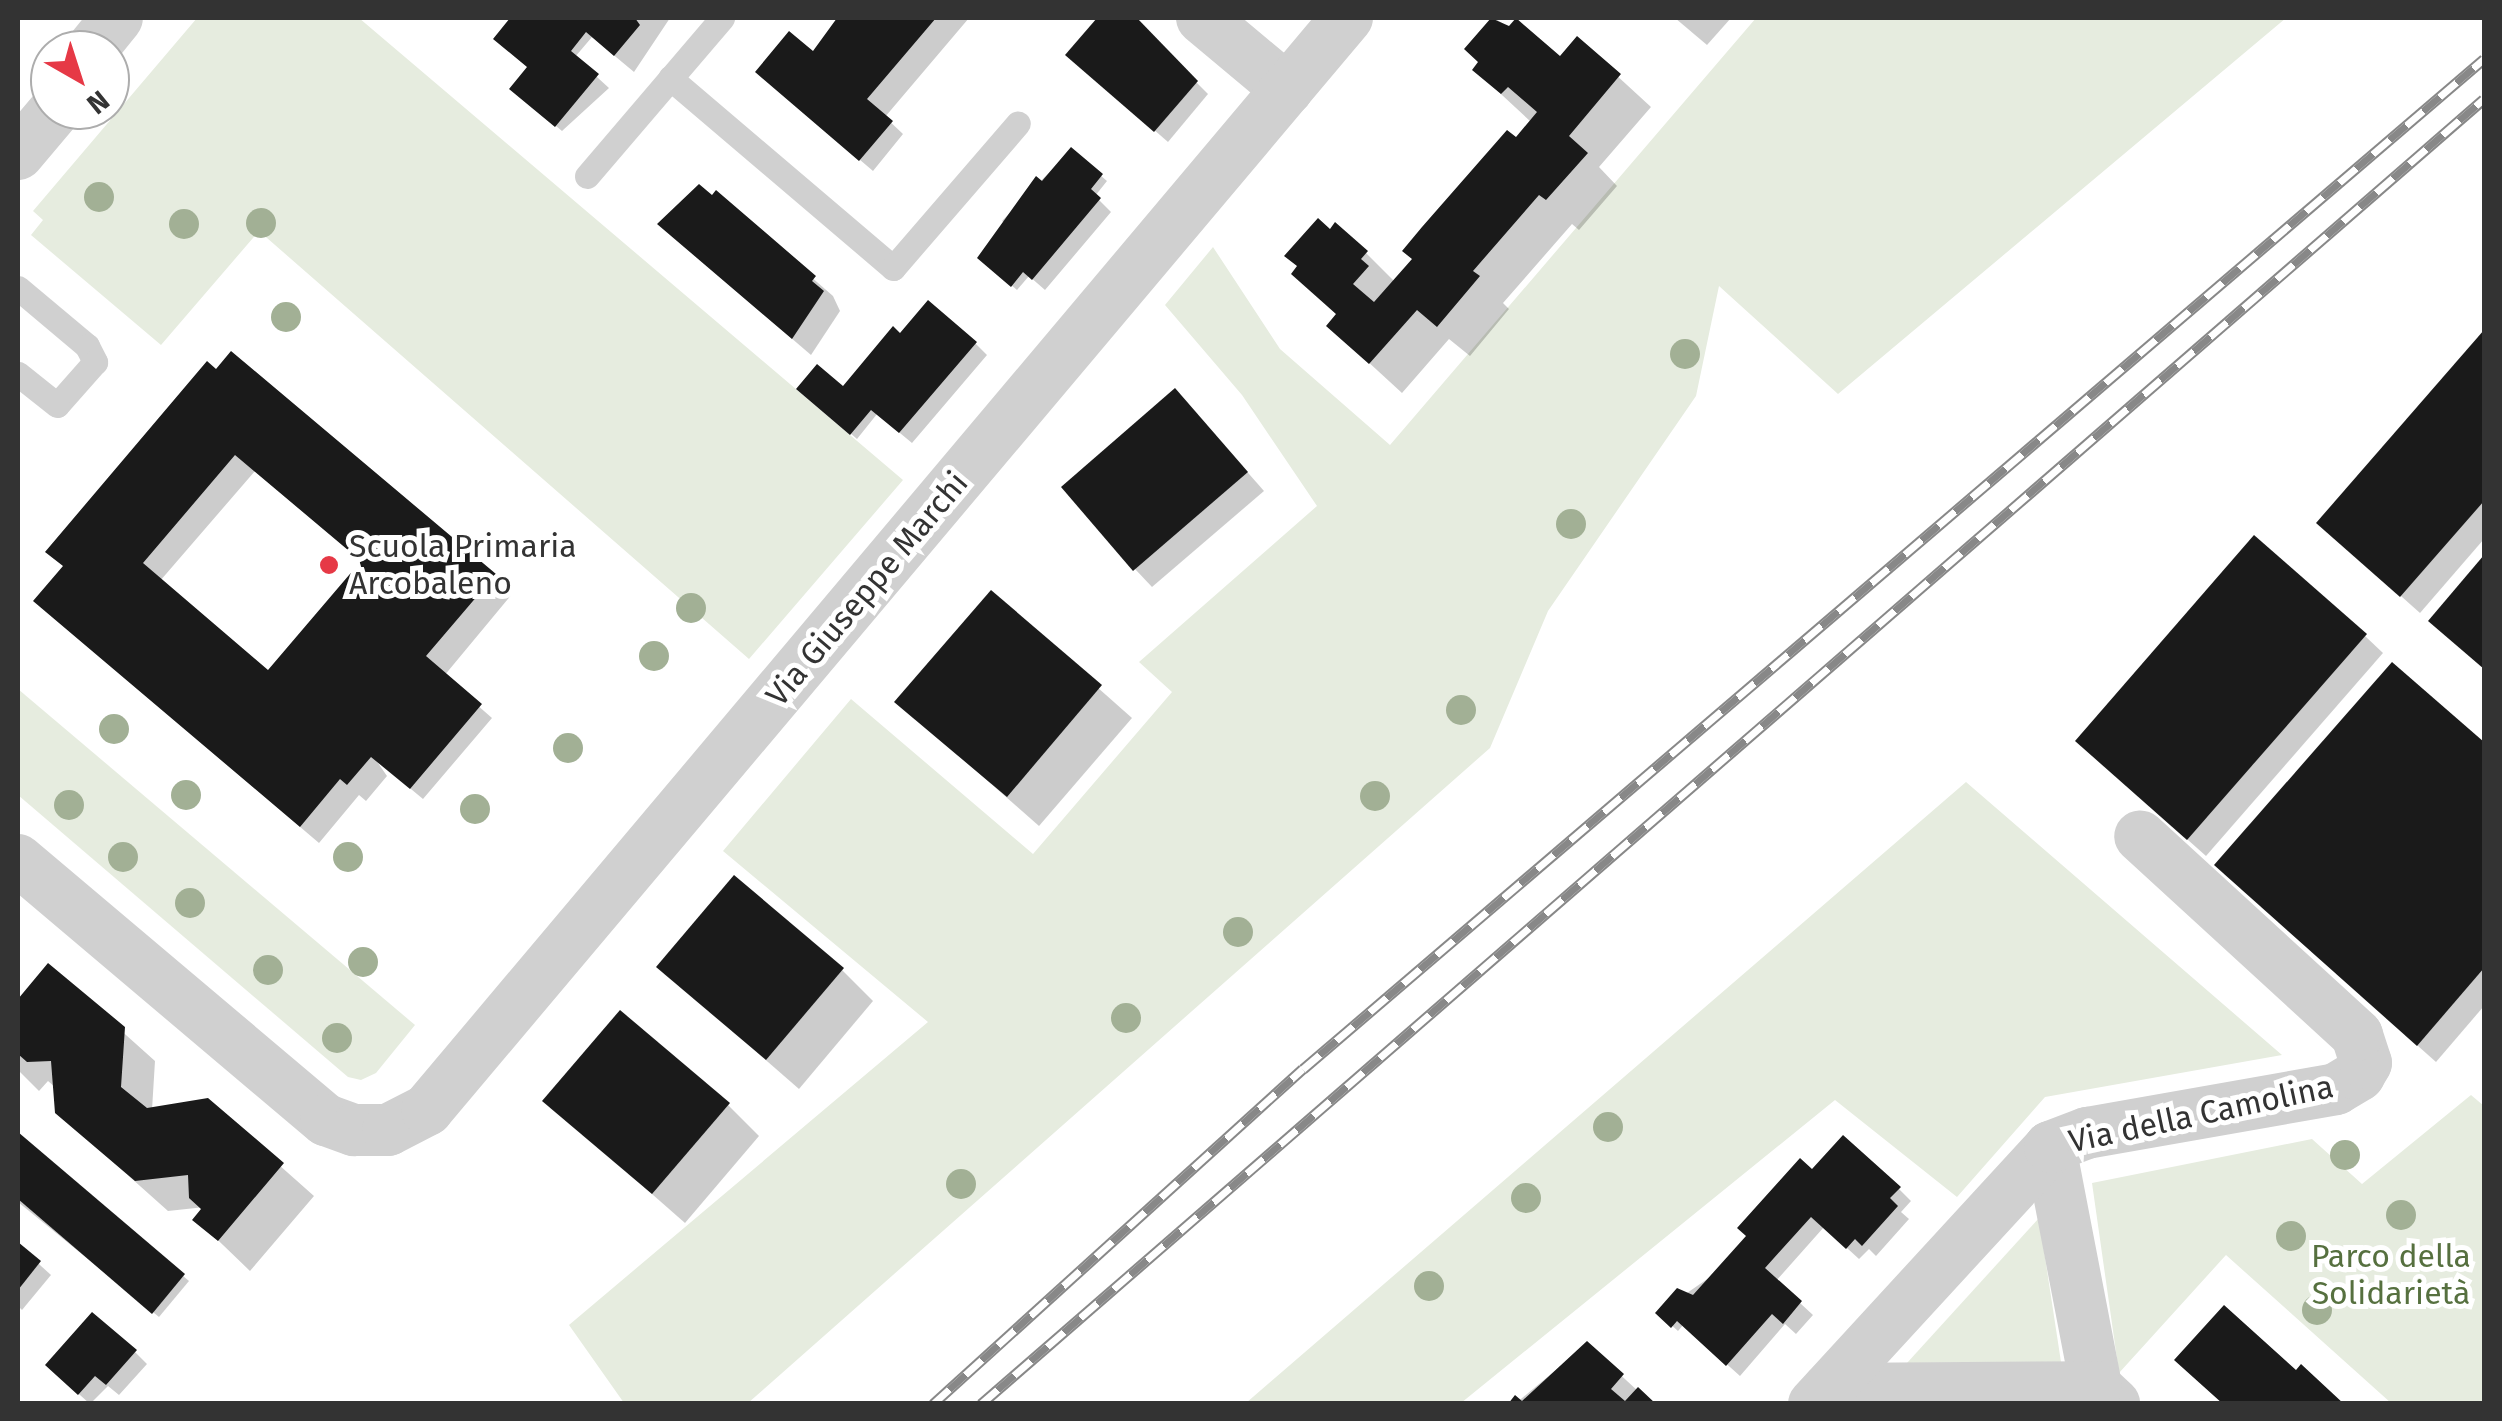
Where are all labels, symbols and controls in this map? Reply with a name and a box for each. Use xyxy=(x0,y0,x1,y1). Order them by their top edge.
north arrow xyxy=(30,30,130,130)
text: N xyxy=(80,83,116,121)
street label: Via Giuseppe Marchi xyxy=(758,464,976,714)
place label: Scuola Primaria Arcobaleno xyxy=(349,528,577,603)
marker: Scuola Primaria Arcobaleno xyxy=(318,554,340,576)
street label: Via della Camolina xyxy=(2065,1067,2337,1161)
park label: Parco della Solidarietà xyxy=(2311,1238,2471,1313)

